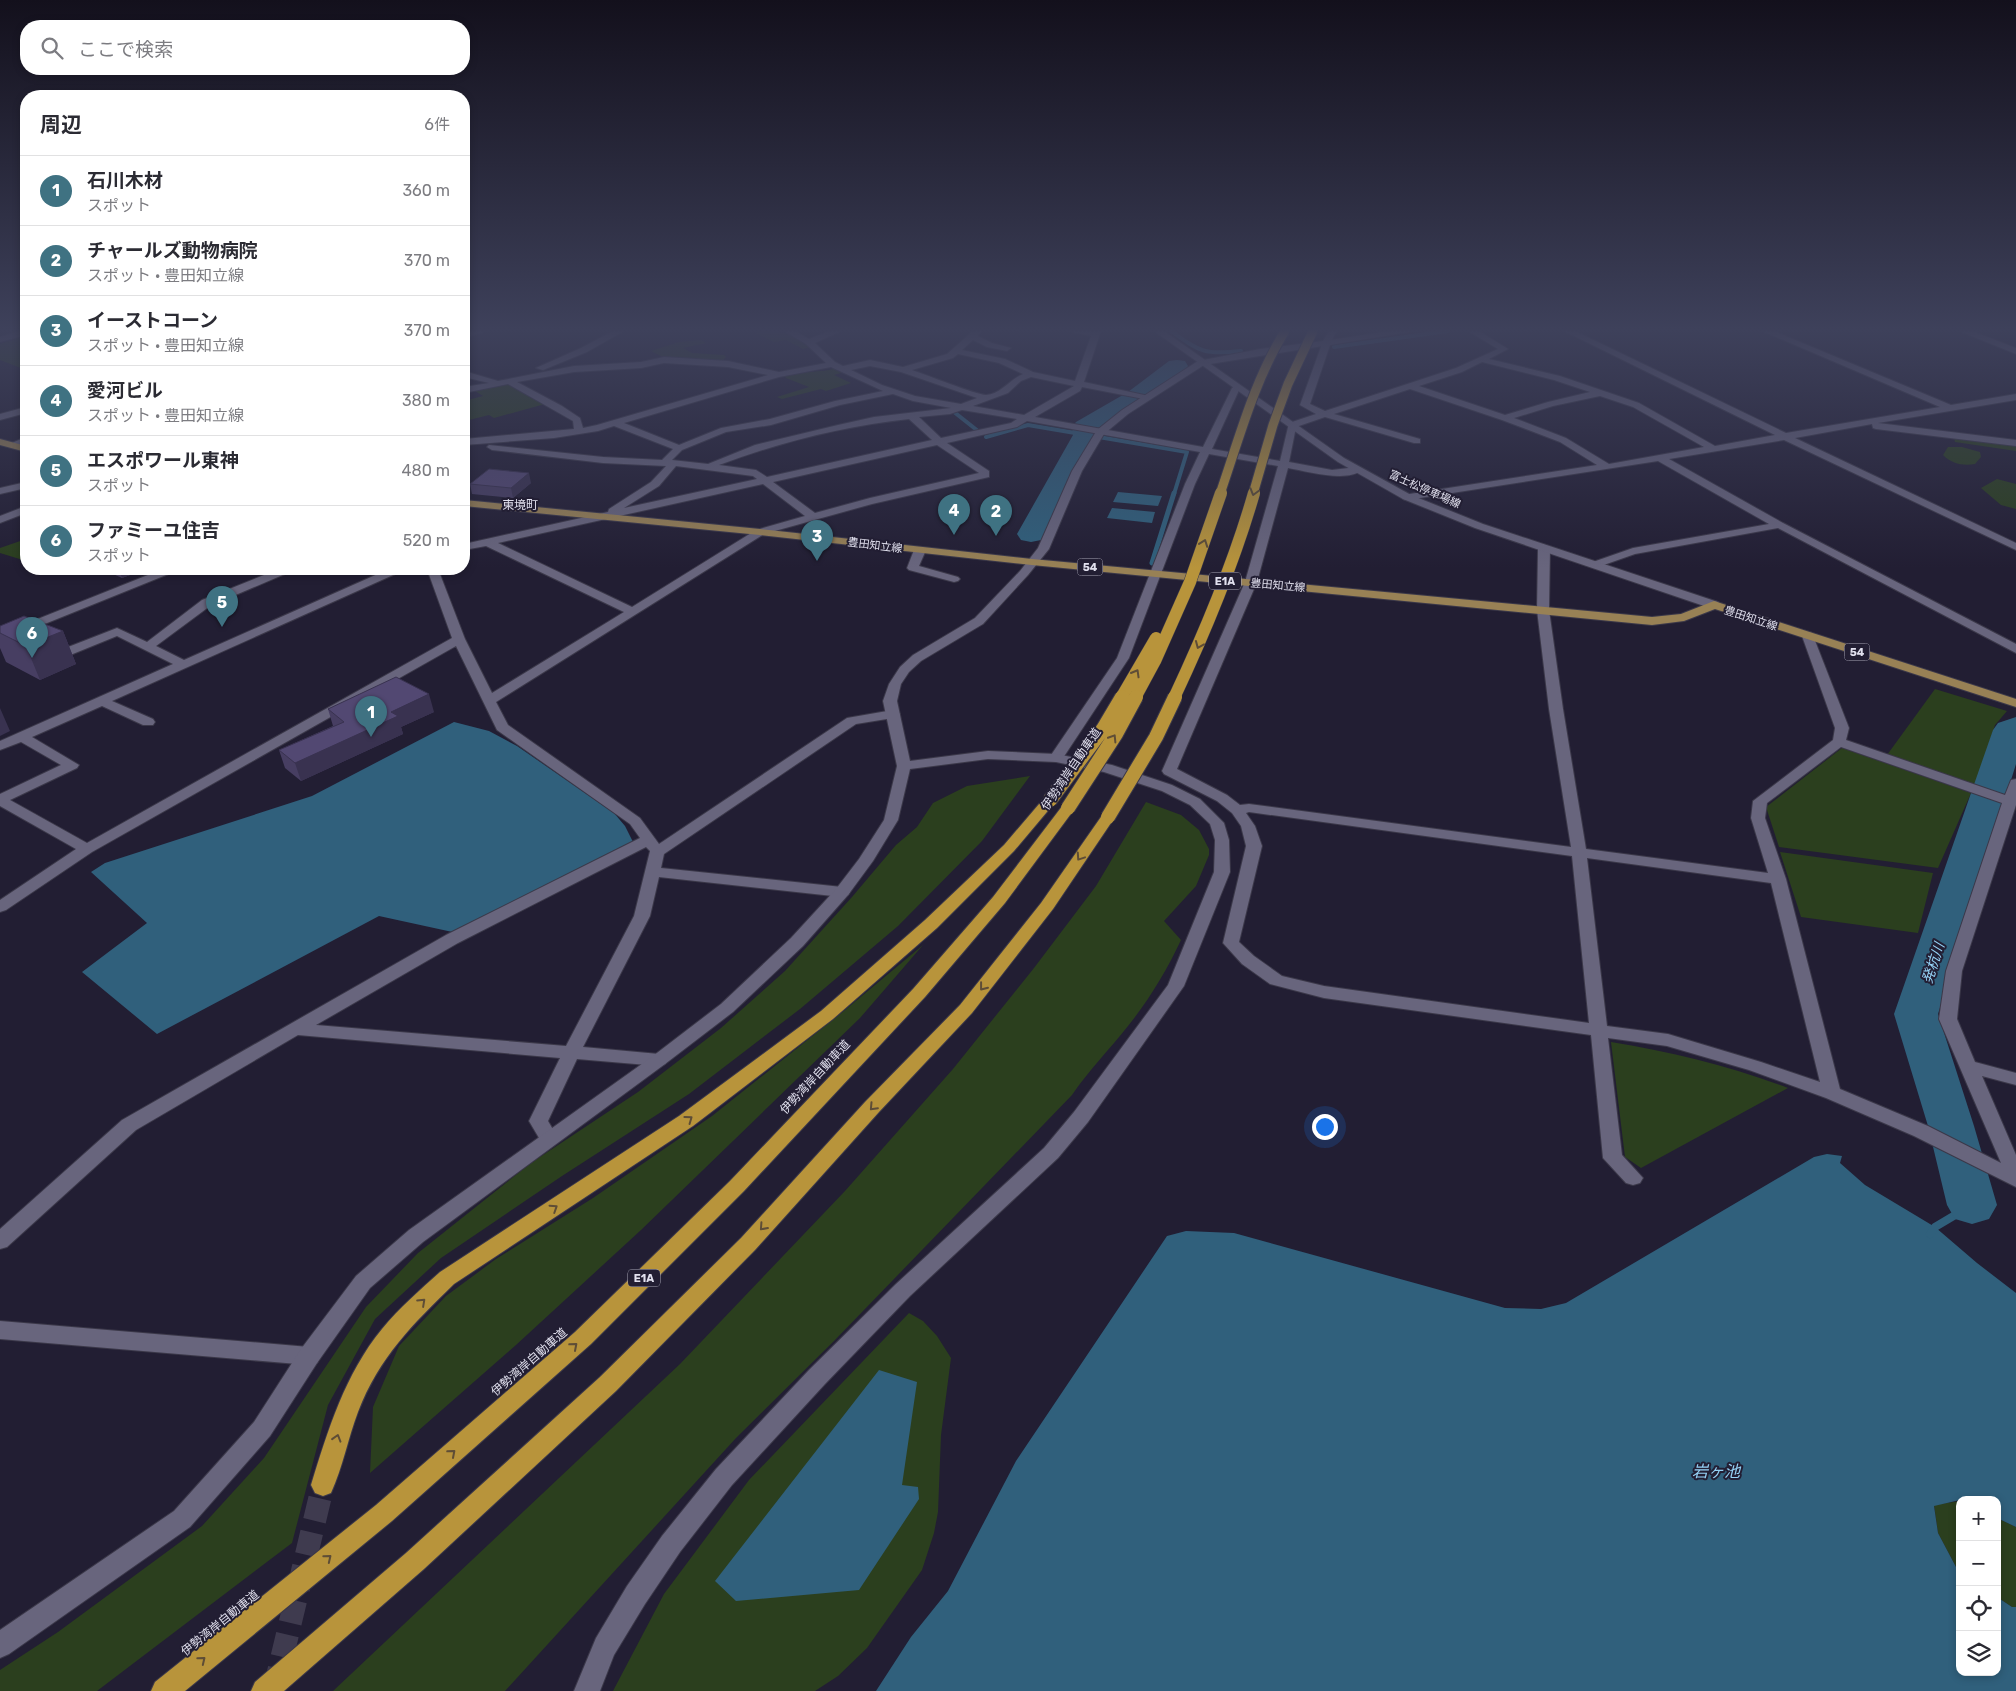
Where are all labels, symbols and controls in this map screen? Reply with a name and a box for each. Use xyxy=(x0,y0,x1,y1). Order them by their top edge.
search box xyxy=(20,20,470,75)
icon: search xyxy=(38,34,66,62)
text: ここで検索 xyxy=(78,38,173,61)
text: 周辺 xyxy=(40,112,82,137)
text: 6件 xyxy=(424,115,450,134)
text: 石川木材 xyxy=(87,169,163,192)
text: 1 xyxy=(52,181,60,200)
text: 360 m xyxy=(402,181,450,200)
text: スポット xyxy=(87,196,151,215)
text: チャールズ動物病院 xyxy=(87,239,258,262)
text: 2 xyxy=(51,251,61,270)
text: 370 m xyxy=(404,251,450,270)
text: スポット · 豊田知立線 xyxy=(87,266,244,285)
text: イーストコーン xyxy=(87,309,218,332)
text: 3 xyxy=(51,321,61,340)
text: 370 m xyxy=(404,321,450,340)
text: スポット · 豊田知立線 xyxy=(87,336,244,355)
text: 愛河ビル xyxy=(87,379,163,402)
text: 4 xyxy=(51,391,61,410)
text: 380 m xyxy=(402,391,450,410)
text: スポット · 豊田知立線 xyxy=(87,406,244,425)
text: エスポワール東神 xyxy=(87,449,239,472)
text: 5 xyxy=(51,461,61,480)
text: 480 m xyxy=(402,461,450,480)
street label: 富士松停車場線 xyxy=(1387,468,1463,511)
text: スポット xyxy=(87,476,151,495)
one-way arrow xyxy=(1249,487,1259,496)
pin: 4 xyxy=(938,494,970,535)
pin: 2 xyxy=(980,495,1012,536)
district label: 東境町 xyxy=(502,498,538,512)
text: ファミーユ住吉 xyxy=(87,519,220,542)
pin: 3 xyxy=(801,520,833,561)
text: 6 xyxy=(51,531,61,550)
text: 520 m xyxy=(403,531,450,550)
street label: 豊田知立線 xyxy=(847,536,903,555)
one-way arrow xyxy=(1198,539,1208,548)
text: スポット xyxy=(87,546,151,565)
road number: 54 xyxy=(1078,558,1102,576)
road number: E1A xyxy=(1209,572,1241,590)
street label: 豊田知立線 xyxy=(1250,577,1306,594)
pin: 5 xyxy=(206,586,238,627)
street label: 豊田知立線 xyxy=(1723,604,1779,633)
pin: 6 xyxy=(16,617,48,658)
one-way arrow xyxy=(1194,640,1205,649)
road number: 54 xyxy=(1844,644,1870,660)
one-way arrow xyxy=(1130,669,1140,678)
pin: 1 xyxy=(355,696,387,737)
street label: 伊勢湾岸自動車道 xyxy=(1038,725,1104,813)
one-way arrow xyxy=(1107,734,1116,743)
one-way arrow xyxy=(1077,852,1086,861)
water label: 発杭川 xyxy=(1919,939,1949,986)
one-way arrow xyxy=(980,981,988,990)
street label: 伊勢湾岸自動車道 xyxy=(777,1037,853,1117)
one-way arrow xyxy=(870,1101,879,1110)
your location xyxy=(1312,1114,1338,1140)
one-way arrow xyxy=(683,1116,693,1125)
one-way arrow xyxy=(548,1205,558,1214)
one-way arrow xyxy=(760,1221,769,1230)
road number: E1A xyxy=(628,1270,660,1286)
one-way arrow xyxy=(416,1299,425,1308)
street label: 伊勢湾岸自動車道 xyxy=(488,1325,570,1399)
one-way arrow xyxy=(569,1343,578,1352)
one-way arrow xyxy=(331,1435,341,1443)
one-way arrow xyxy=(447,1450,456,1459)
water label: 岩ヶ池 xyxy=(1692,1462,1742,1481)
map controls xyxy=(1956,1496,2001,1676)
button: + xyxy=(1956,1496,2001,1541)
button: − xyxy=(1956,1541,2001,1586)
one-way arrow xyxy=(322,1556,331,1564)
button: locate xyxy=(1956,1586,2001,1631)
street label: 伊勢湾岸自動車道 xyxy=(178,1587,262,1659)
button: layers xyxy=(1956,1631,2001,1676)
one-way arrow xyxy=(196,1658,205,1666)

